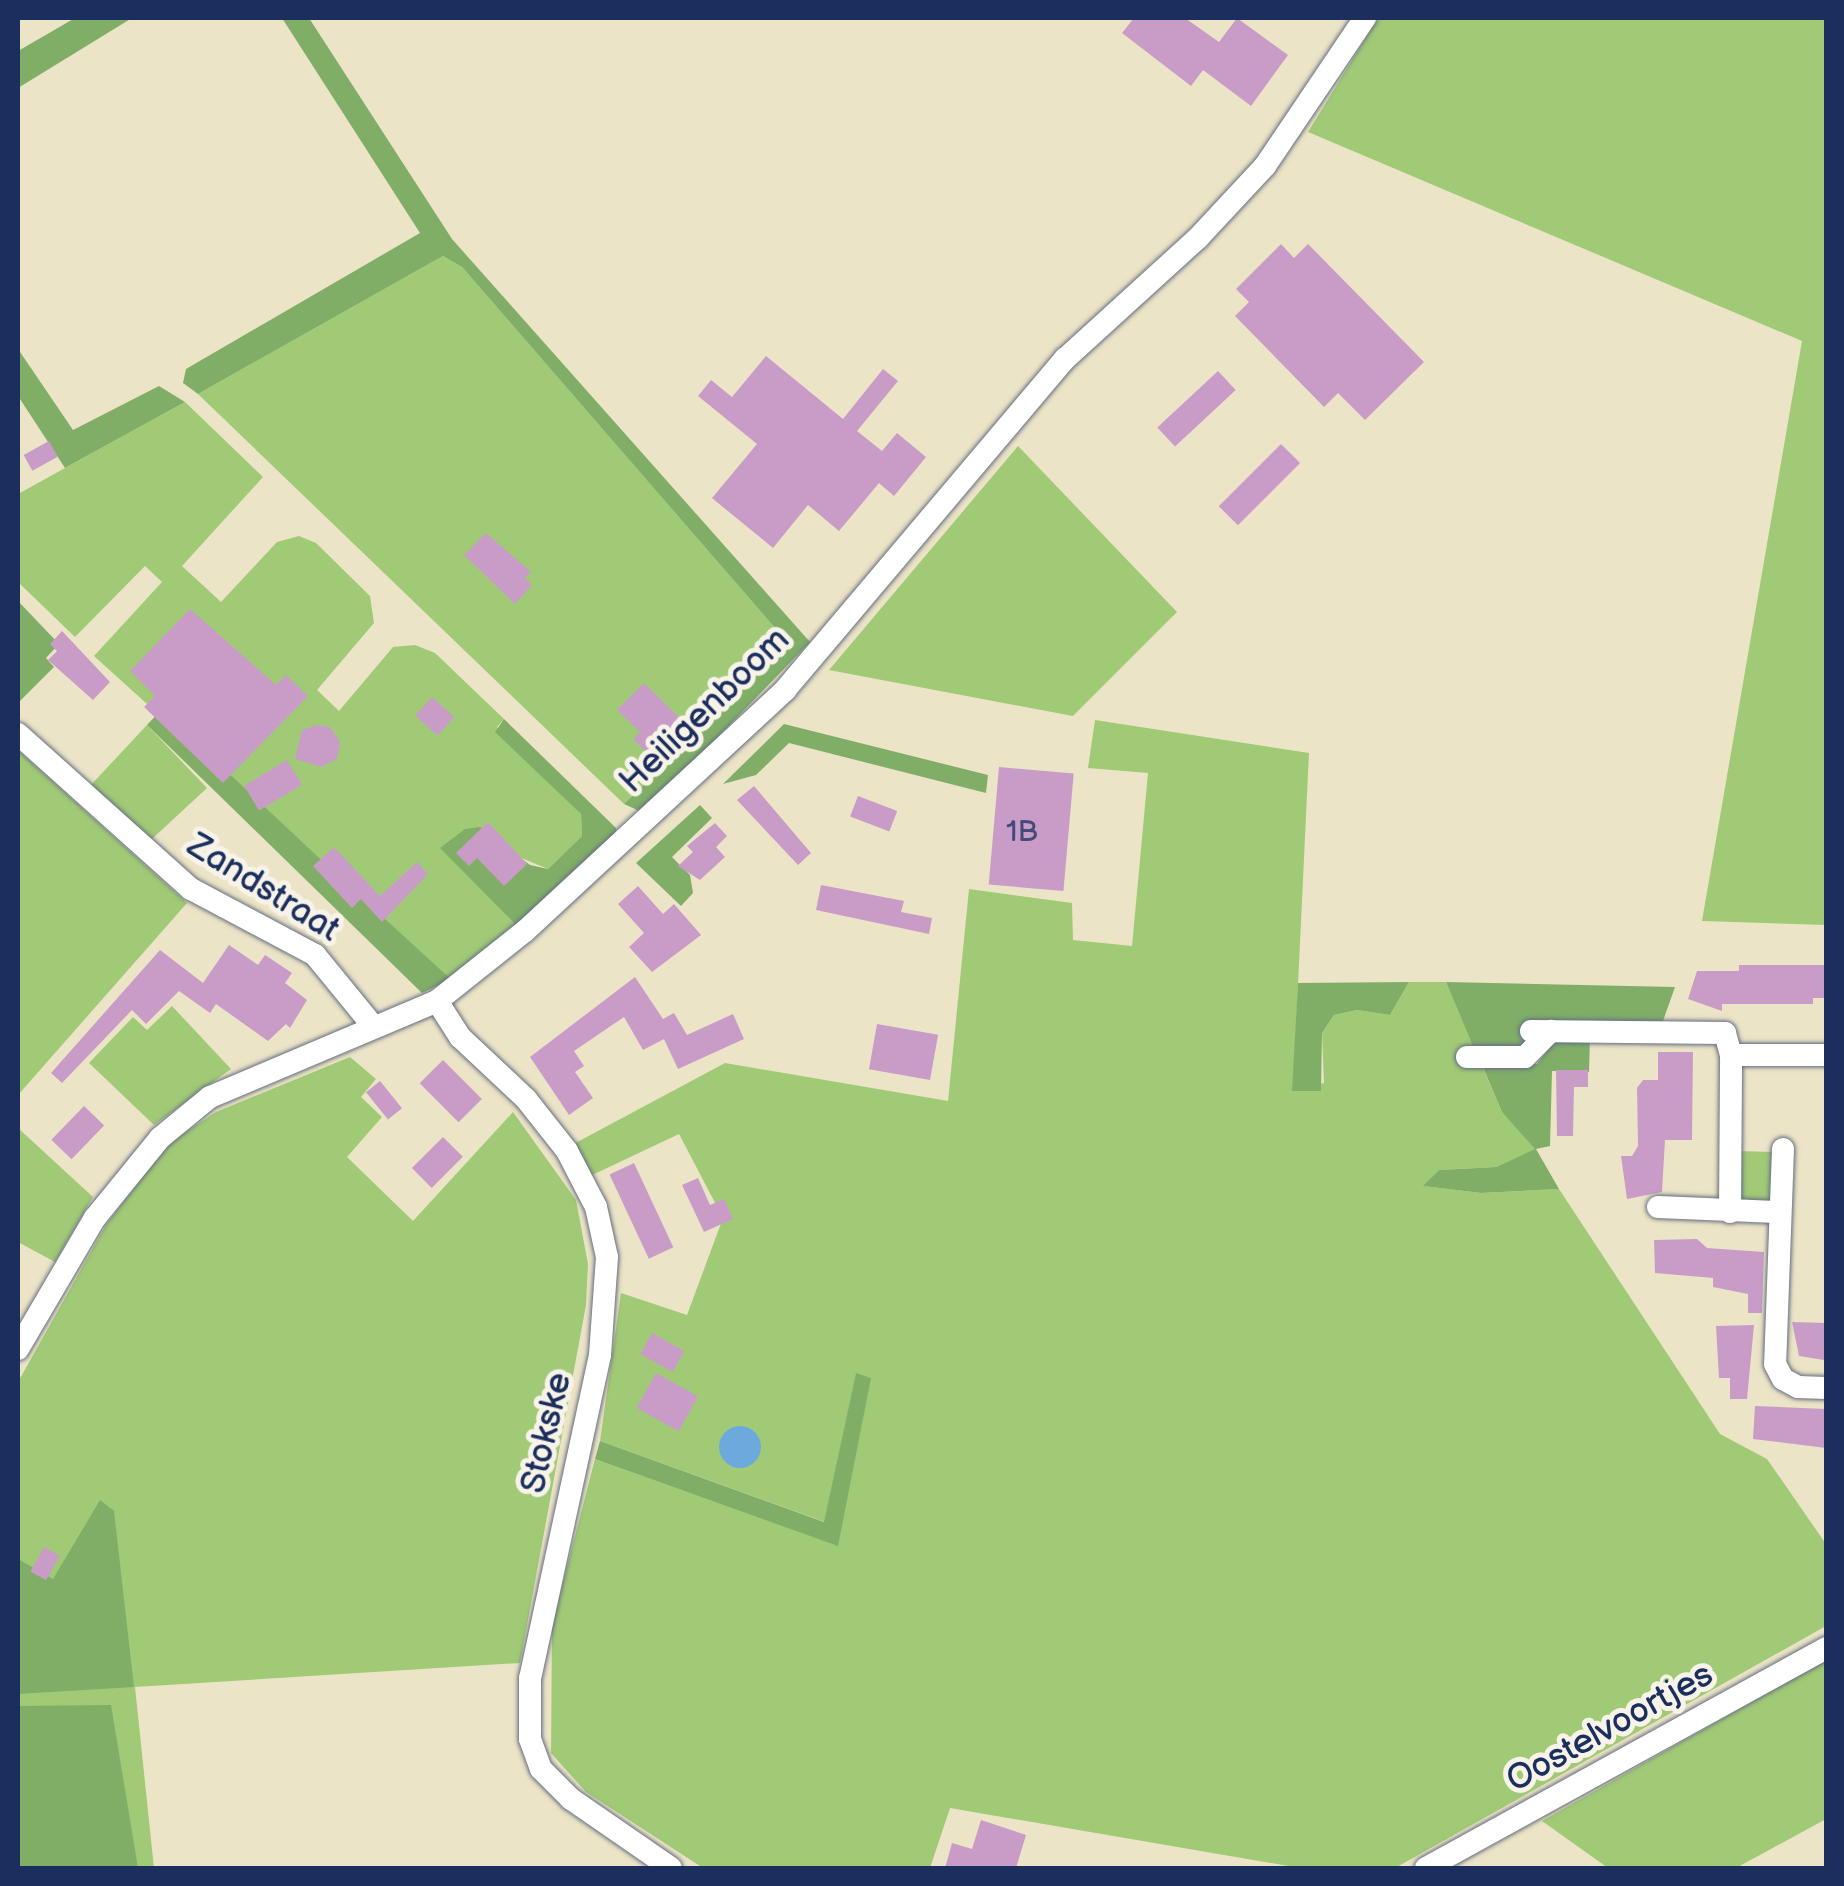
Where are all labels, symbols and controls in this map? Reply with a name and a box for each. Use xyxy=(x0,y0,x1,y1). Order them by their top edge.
street label: Heiligenboom xyxy=(611,619,799,803)
house number: 1B xyxy=(1006,814,1038,850)
street label: Zandstraat xyxy=(179,825,347,951)
street label: Stokske xyxy=(513,1369,581,1497)
street label: Oostelvoortjes xyxy=(1500,1654,1720,1802)

